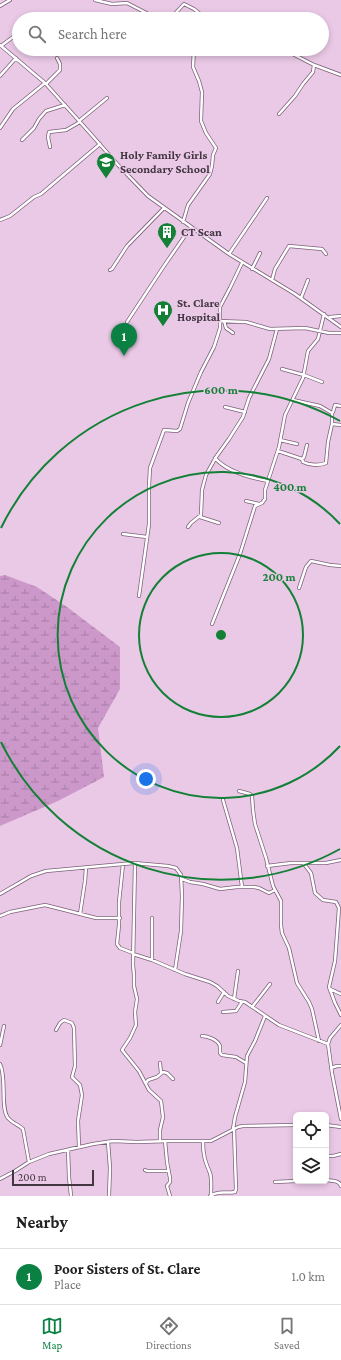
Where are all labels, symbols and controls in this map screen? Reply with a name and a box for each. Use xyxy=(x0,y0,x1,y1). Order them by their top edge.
search box xyxy=(12,12,329,56)
icon: search xyxy=(26,23,48,45)
text: Search here xyxy=(58,26,127,42)
place label: Holy Family Girls Secondary School xyxy=(120,148,210,176)
school or university icon: Holy Family Girls Secondary School xyxy=(95,151,117,179)
building icon: CT Scan xyxy=(156,221,178,249)
place label: CT Scan xyxy=(181,225,222,239)
place label: St. Clare Hospital xyxy=(177,296,221,324)
hospital icon: St. Clare Hospital xyxy=(152,299,174,327)
pin: 1 xyxy=(111,323,137,356)
text: 600 m xyxy=(204,383,239,397)
text: 400 m xyxy=(273,480,308,494)
text: 200 m xyxy=(262,570,296,584)
centre of rings xyxy=(214,628,228,642)
your location xyxy=(136,769,156,789)
map controls xyxy=(293,1112,329,1184)
button: locate xyxy=(293,1112,329,1148)
button: layers xyxy=(293,1148,329,1184)
scale bar xyxy=(12,1168,94,1187)
text: 200 m xyxy=(18,1171,47,1183)
text: Nearby xyxy=(16,1213,68,1232)
text: Poor Sisters of St. Clare xyxy=(54,1261,200,1277)
text: 1 xyxy=(27,1269,31,1284)
text: 1.0 km xyxy=(292,1269,325,1284)
text: Place xyxy=(54,1277,81,1292)
tab: Map xyxy=(41,1315,63,1351)
tab: Directions xyxy=(146,1315,191,1351)
tab: Saved xyxy=(274,1315,300,1351)

